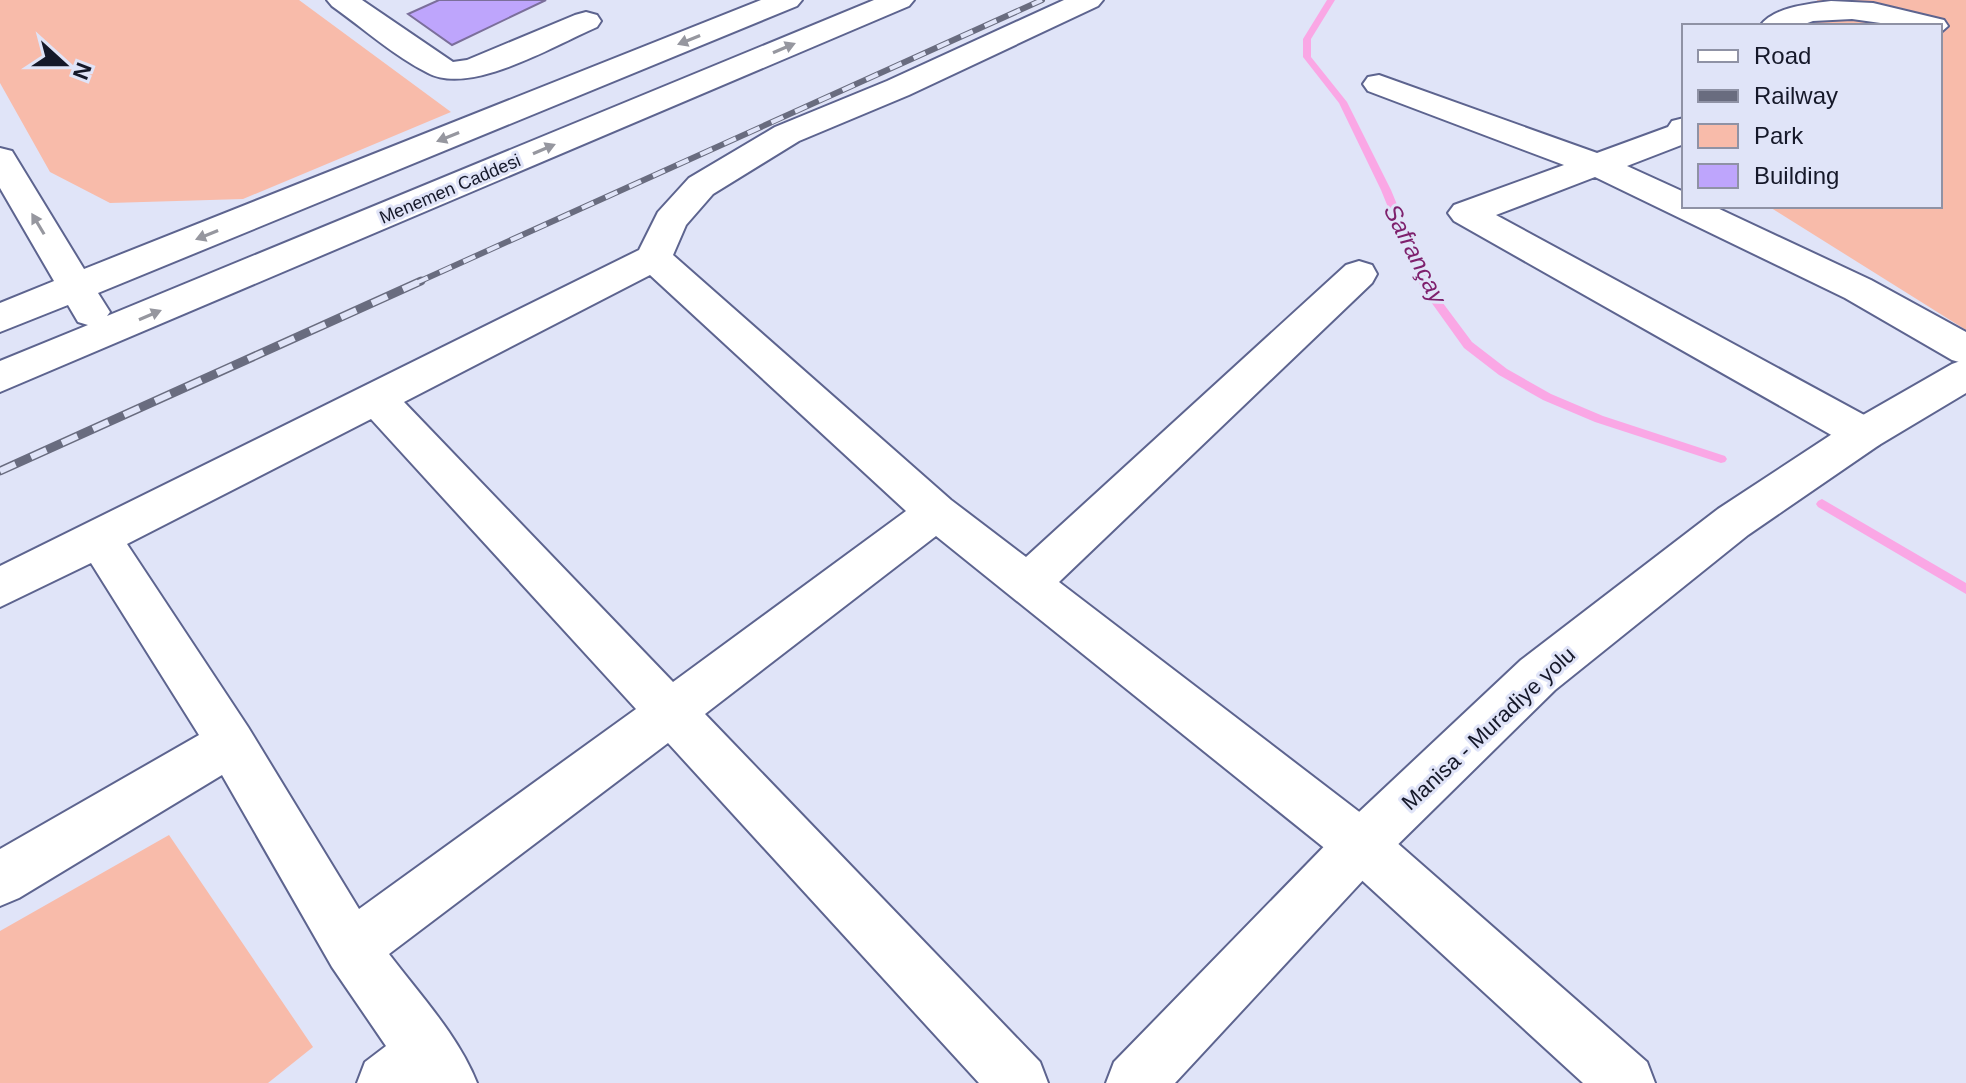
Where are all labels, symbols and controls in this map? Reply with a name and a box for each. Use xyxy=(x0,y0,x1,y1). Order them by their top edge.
north arrow xyxy=(24,24,104,104)
legend xyxy=(1682,24,1942,208)
one-way arrow xyxy=(677,34,701,47)
one-way arrow xyxy=(772,42,796,55)
text: Road xyxy=(1754,42,1811,69)
text: N xyxy=(68,59,97,83)
text: Railway xyxy=(1754,82,1838,109)
text: Park xyxy=(1754,122,1804,149)
one-way arrow xyxy=(436,131,460,144)
one-way arrow xyxy=(533,143,556,156)
street label: Menemen Caddesi xyxy=(377,150,523,228)
text: Building xyxy=(1754,162,1839,189)
water label: Safrançay xyxy=(1379,200,1453,310)
one-way arrow xyxy=(32,213,46,235)
one-way arrow xyxy=(195,229,219,242)
one-way arrow xyxy=(138,309,162,322)
street label: Manisa - Muradiye yolu xyxy=(1397,642,1580,815)

